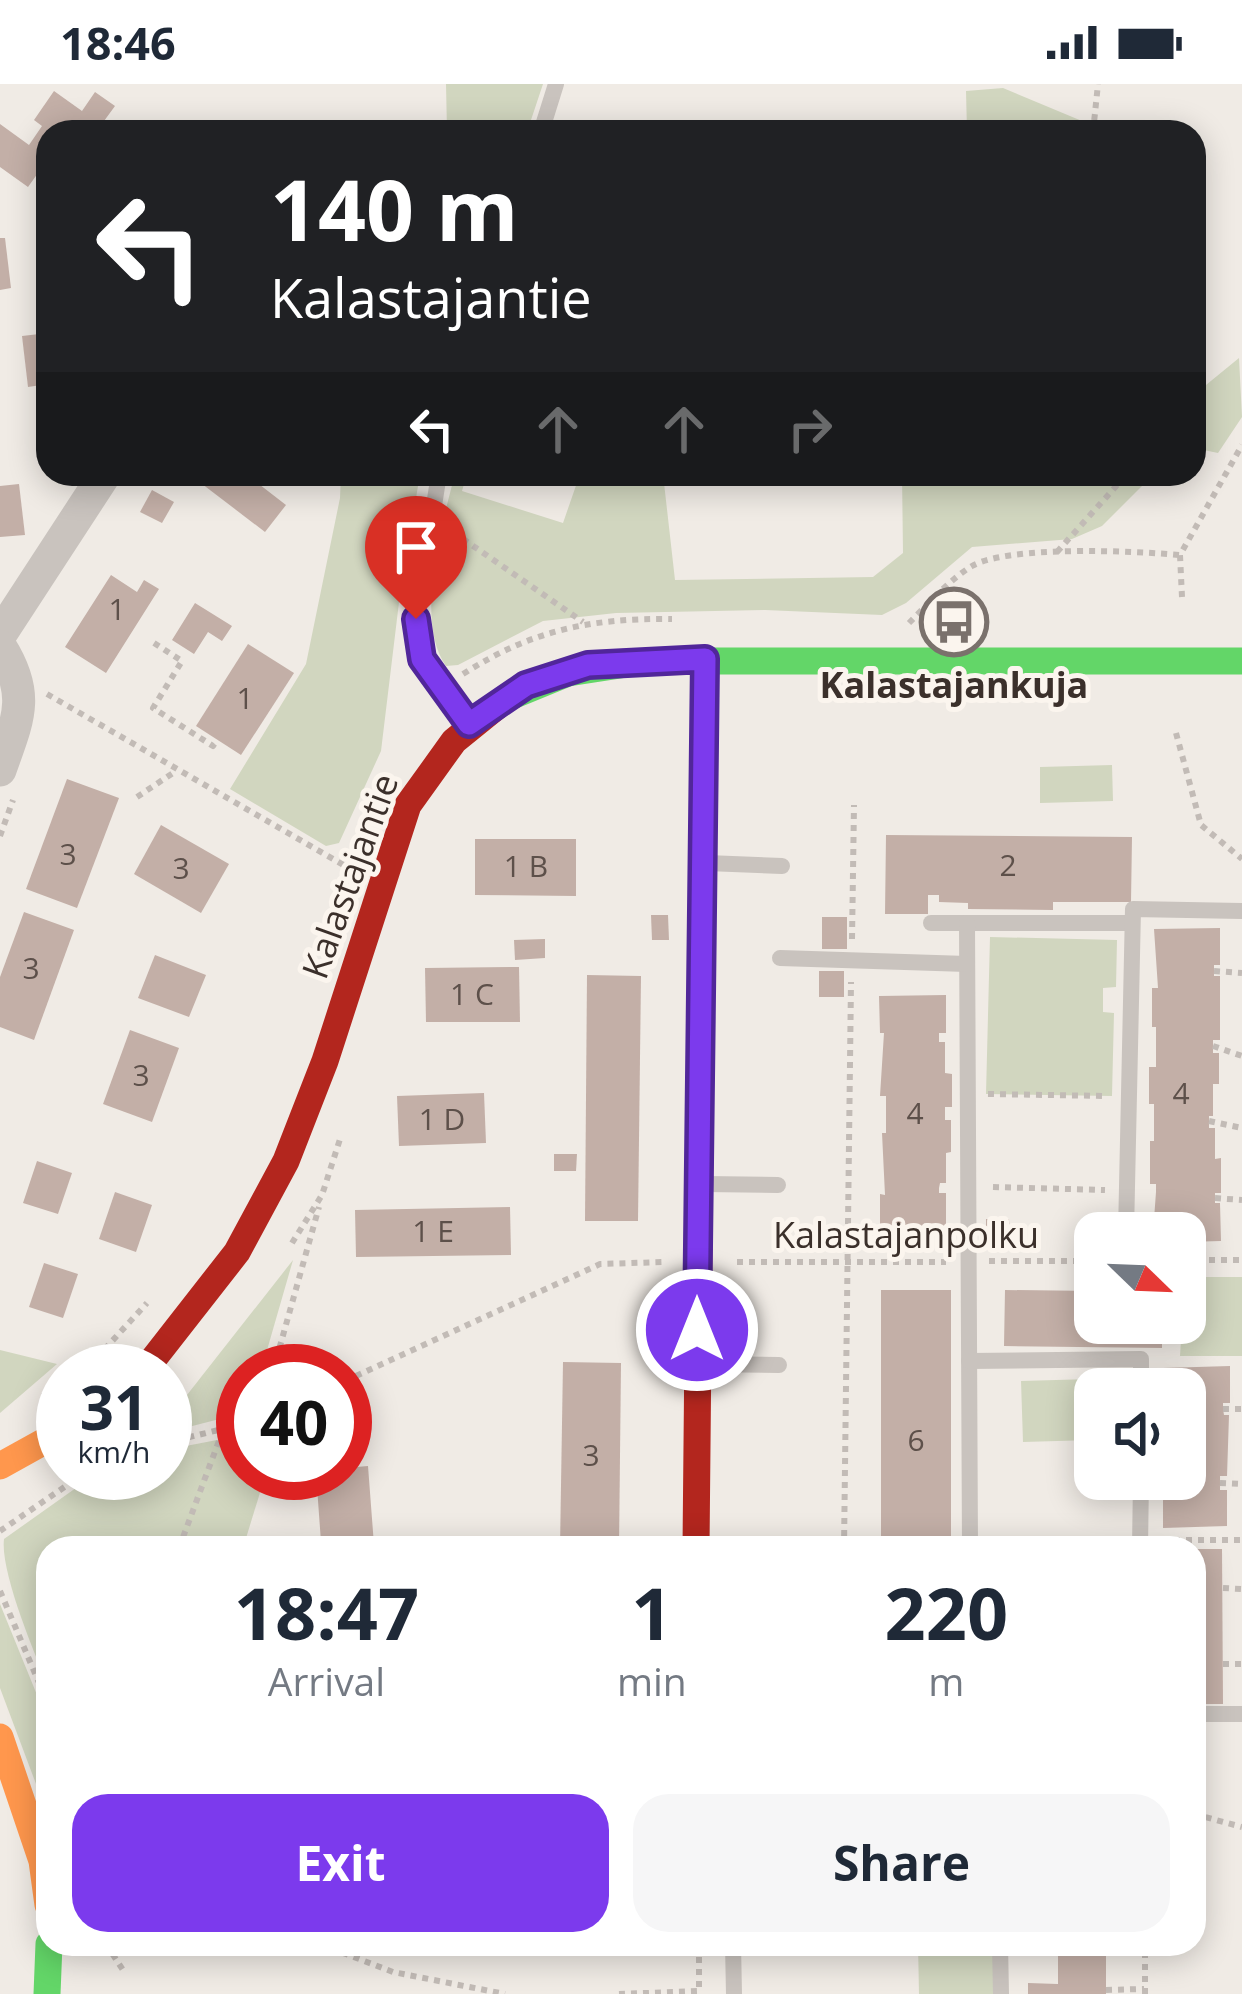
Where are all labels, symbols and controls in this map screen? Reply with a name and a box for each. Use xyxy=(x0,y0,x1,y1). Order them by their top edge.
text: 18:46 xyxy=(60,12,176,73)
text: 140 m xyxy=(270,151,518,266)
icon: left xyxy=(72,168,228,324)
text: Kalastajantie xyxy=(270,260,592,334)
icon: left xyxy=(399,396,465,462)
icon: ahead xyxy=(525,396,591,462)
icon: ahead xyxy=(651,396,717,462)
icon: right xyxy=(777,396,843,462)
pin xyxy=(365,496,467,619)
icon: arrive xyxy=(383,514,449,580)
bus stop icon: Kalastajankuja xyxy=(919,587,989,657)
house number: 1 xyxy=(108,588,126,629)
place label: Kalastajankuja xyxy=(820,660,1088,709)
house number: 1 xyxy=(236,677,254,718)
street label: Kalastajantie xyxy=(290,767,409,985)
house number: 3 xyxy=(59,833,77,874)
house number: 2 xyxy=(999,844,1017,885)
house number: 1 B xyxy=(504,845,548,886)
house number: 3 xyxy=(172,847,190,888)
house number: 3 xyxy=(22,947,40,988)
house number: 1 C xyxy=(450,973,494,1014)
house number: 3 xyxy=(132,1054,150,1095)
house number: 4 xyxy=(1172,1072,1190,1113)
house number: 4 xyxy=(906,1092,924,1133)
house number: 1 D xyxy=(419,1098,465,1139)
house number: 1 E xyxy=(412,1210,454,1251)
street label: Kalastajanpolku xyxy=(773,1210,1039,1259)
north arrow xyxy=(1074,1212,1206,1344)
map controls xyxy=(1074,1212,1206,1500)
position arrow xyxy=(634,1267,760,1393)
speed limit sign: 40 xyxy=(216,1344,372,1500)
text: 31 xyxy=(80,1366,148,1448)
button: sound xyxy=(1074,1368,1206,1500)
house number: 6 xyxy=(907,1419,925,1460)
text: km/h xyxy=(78,1431,150,1472)
house number: 3 xyxy=(582,1434,600,1475)
text: 18:47 xyxy=(234,1563,419,1661)
text: 1 xyxy=(631,1563,672,1661)
text: 220 xyxy=(885,1563,1008,1661)
text: Arrival xyxy=(268,1654,385,1707)
text: min xyxy=(617,1654,687,1707)
text: m xyxy=(928,1654,964,1707)
button: Exit xyxy=(72,1794,609,1932)
button: Share xyxy=(633,1794,1170,1932)

